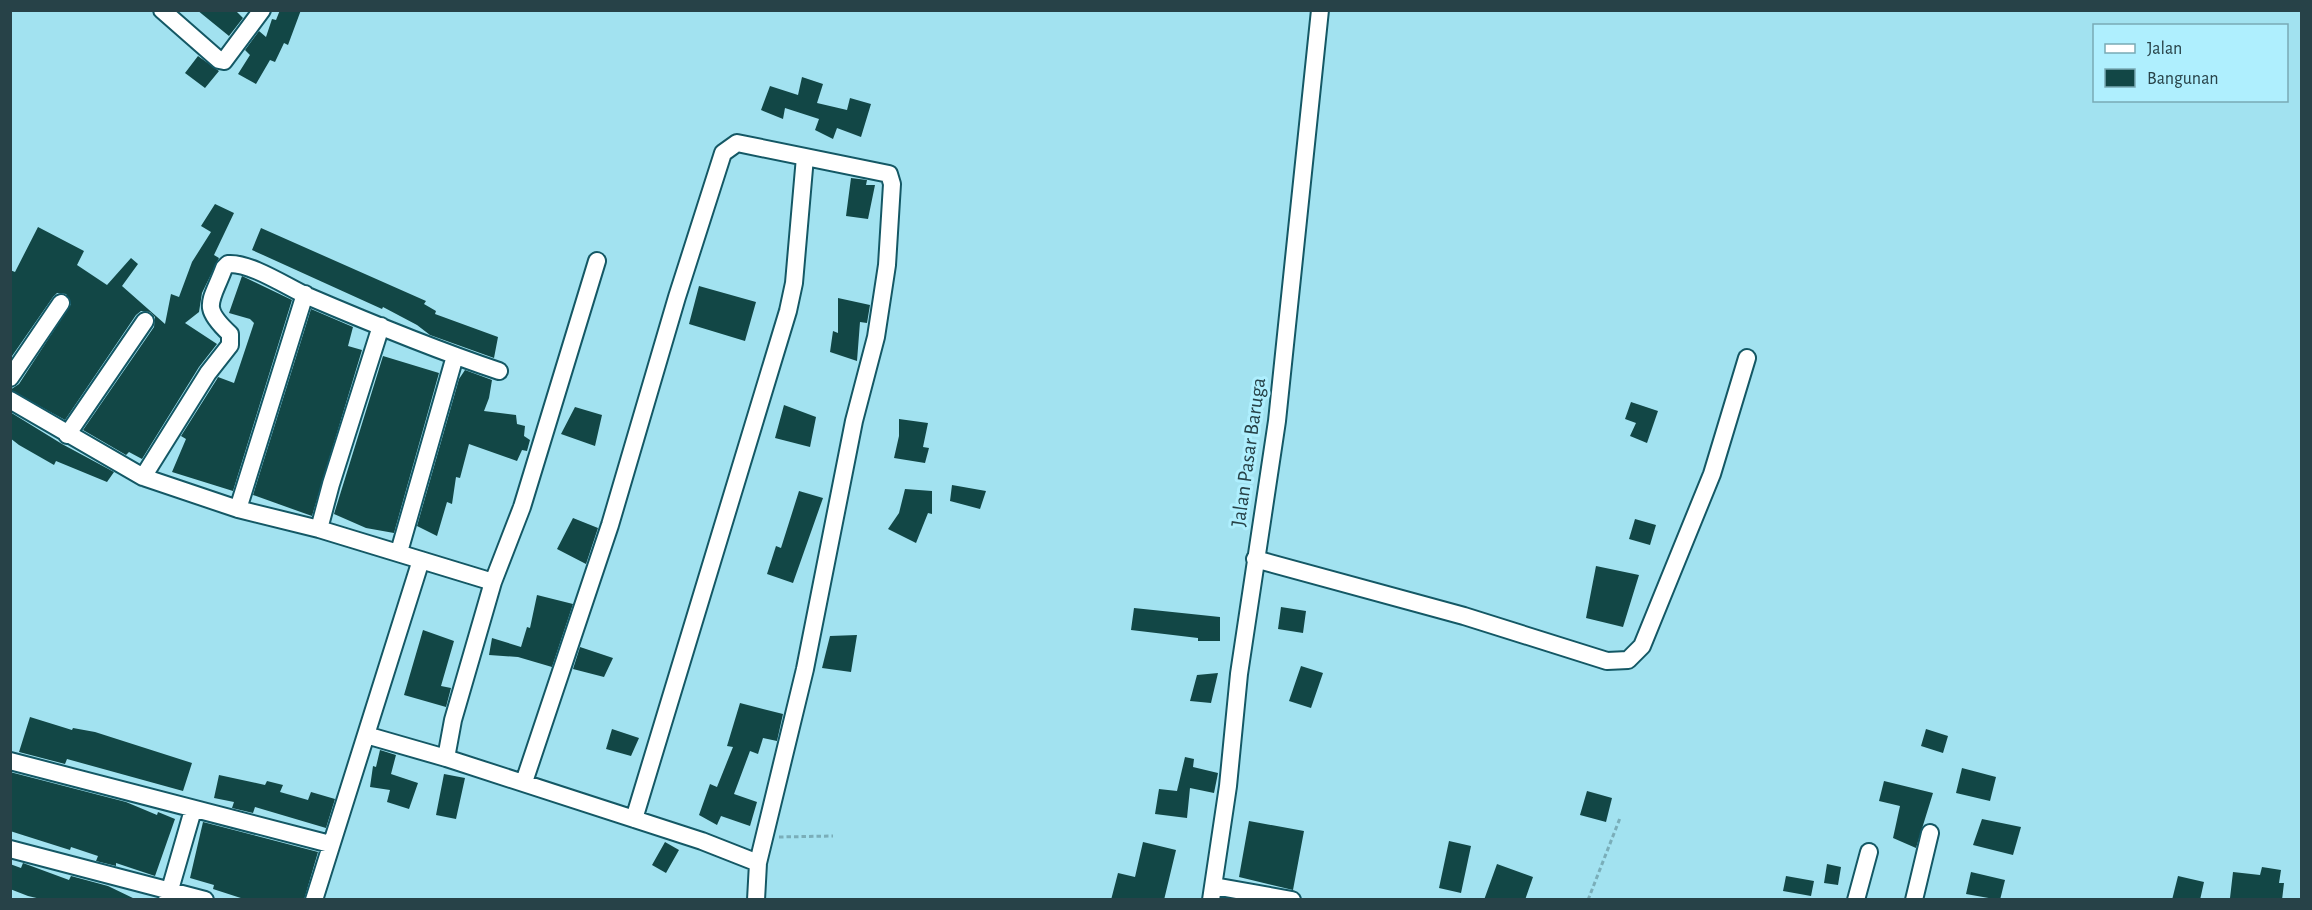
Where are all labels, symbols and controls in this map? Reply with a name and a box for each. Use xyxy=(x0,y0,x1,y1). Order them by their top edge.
legend xyxy=(2093,24,2288,102)
text: Jalan xyxy=(2147,40,2182,58)
text: Bangunan xyxy=(2147,70,2219,88)
street label: Jalan Pasar Baruga xyxy=(1228,376,1269,528)

